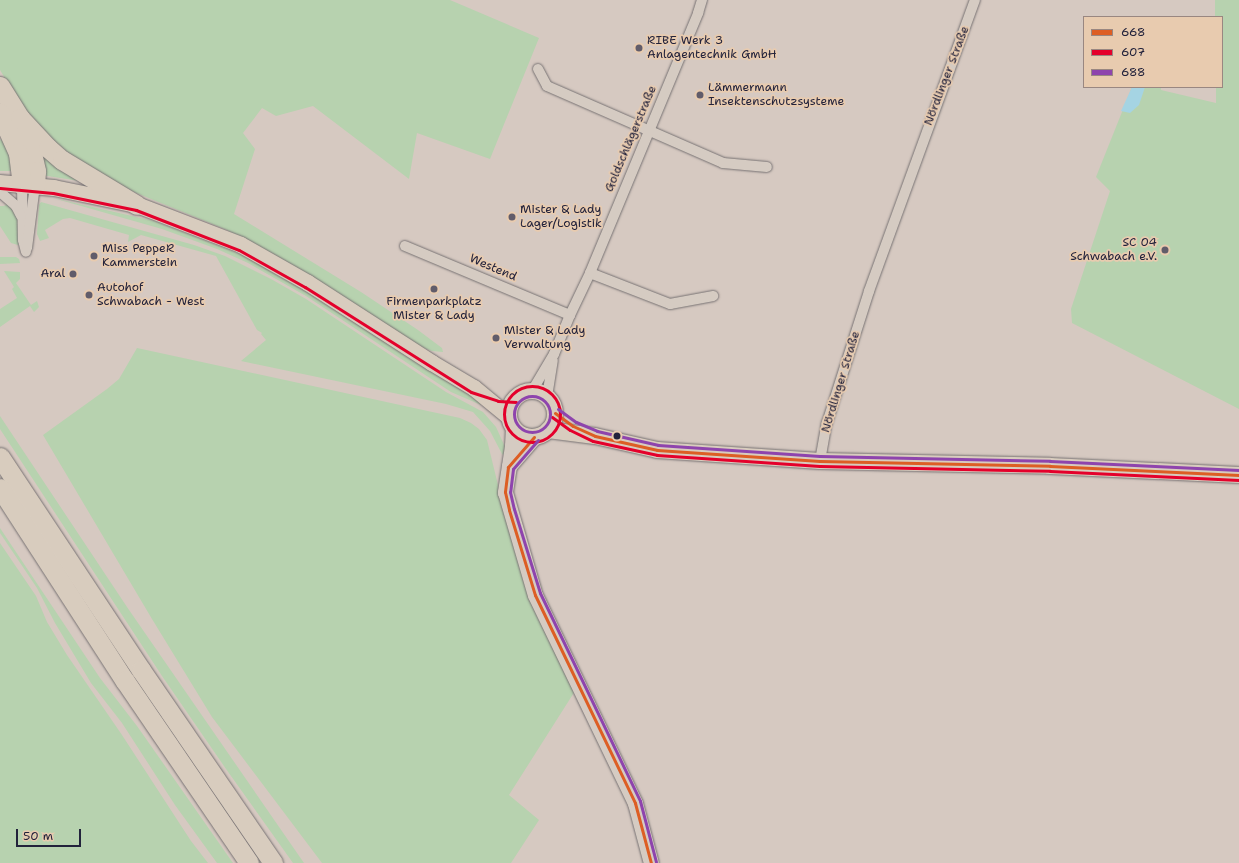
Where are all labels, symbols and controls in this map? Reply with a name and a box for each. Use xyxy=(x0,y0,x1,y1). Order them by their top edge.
legend xyxy=(1083,16,1223,88)
street label: Nördlinger Straße xyxy=(921,24,973,128)
text: 668 xyxy=(1121,24,1145,40)
place label: RIBE Werk 3 Anlagentechnik GmbH xyxy=(647,34,777,62)
marker: RIBE Werk 3 Anlagentechnik GmbH xyxy=(634,43,644,53)
text: 607 xyxy=(1121,44,1145,60)
text: 688 xyxy=(1121,64,1145,80)
place label: Lämmermann Insektenschutzsysteme xyxy=(708,81,844,109)
street label: Goldschlägerstraße xyxy=(602,84,660,194)
marker: Lämmermann Insektenschutzsysteme xyxy=(695,90,705,100)
place label: Mister & Lady Lager/Logistik xyxy=(520,203,602,231)
marker: Mister & Lady Lager/Logistik xyxy=(507,212,517,222)
place label: SC 04 Schwabach e.V. xyxy=(1070,236,1157,264)
place label: Miss PeppeR Kammerstein xyxy=(102,242,177,270)
marker: SC 04 Schwabach e.V. xyxy=(1160,245,1170,255)
marker: Miss PeppeR Kammerstein xyxy=(89,251,99,261)
street label: Westend xyxy=(467,252,519,284)
place label: Aral xyxy=(41,267,65,281)
marker: Aral xyxy=(68,269,78,279)
place label: Autohof Schwabach - West xyxy=(97,281,205,309)
marker: Firmenparkplatz Mister & Lady xyxy=(429,284,439,294)
marker: Autohof Schwabach - West xyxy=(84,290,94,300)
place label: Firmenparkplatz Mister & Lady xyxy=(386,295,482,323)
place label: Mister & Lady Verwaltung xyxy=(504,324,585,352)
street label: Nördlinger Straße xyxy=(819,330,863,434)
marker: Mister & Lady Verwaltung xyxy=(491,333,501,343)
unlabelled marker xyxy=(612,431,622,441)
scale bar xyxy=(18,821,83,847)
text: 50 m xyxy=(23,828,53,844)

